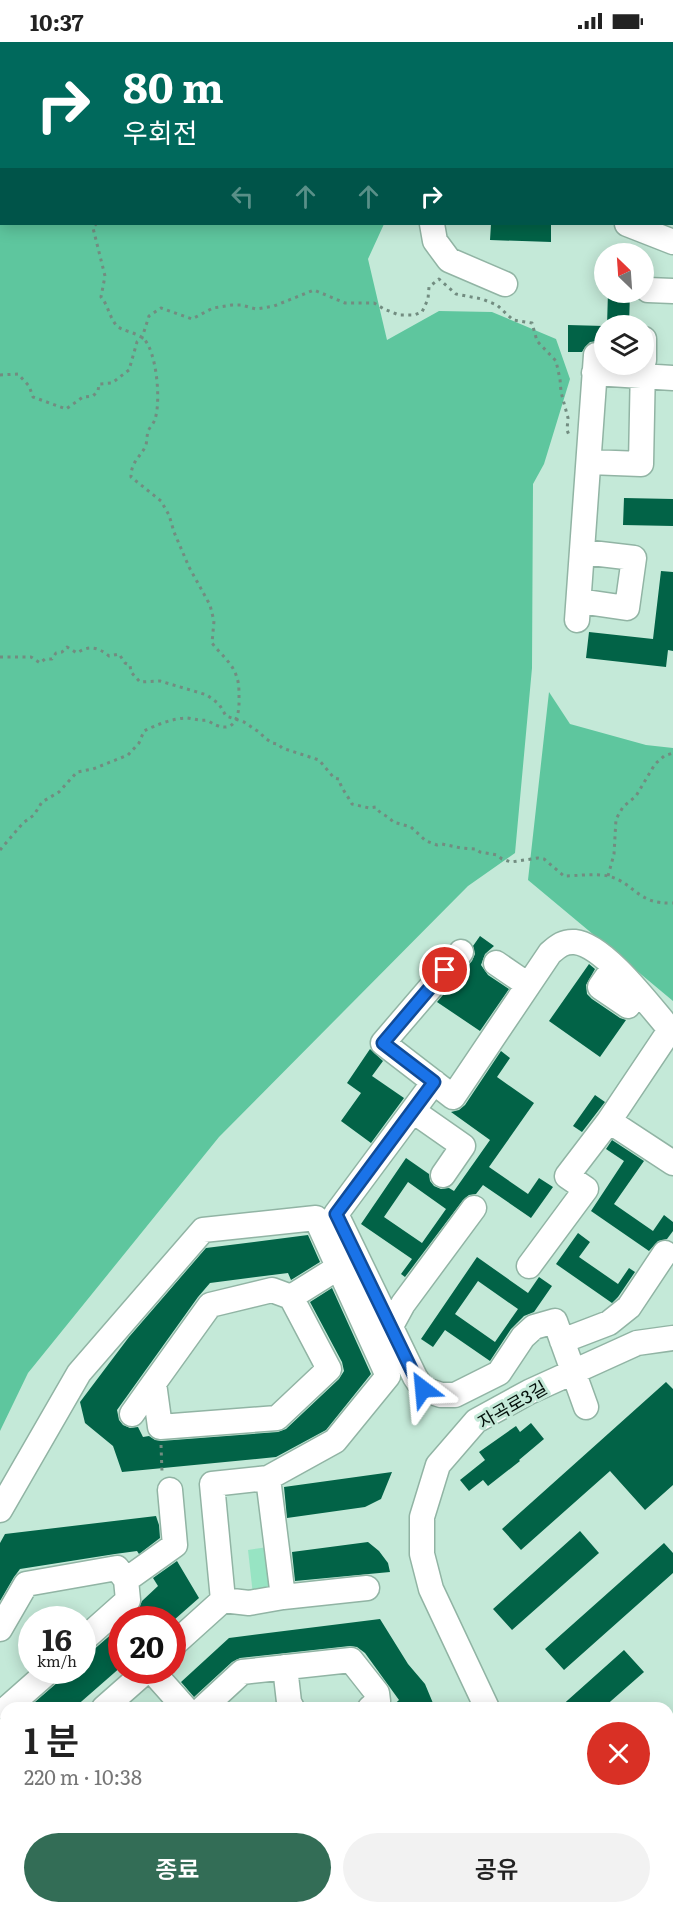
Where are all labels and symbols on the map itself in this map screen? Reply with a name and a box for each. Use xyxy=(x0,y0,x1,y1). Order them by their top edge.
north arrow xyxy=(594,243,654,303)
pin xyxy=(419,944,470,995)
position arrow xyxy=(391,1357,455,1421)
street label: 자곡로3길 xyxy=(472,1373,552,1435)
speed limit sign: 20 xyxy=(108,1606,186,1684)

